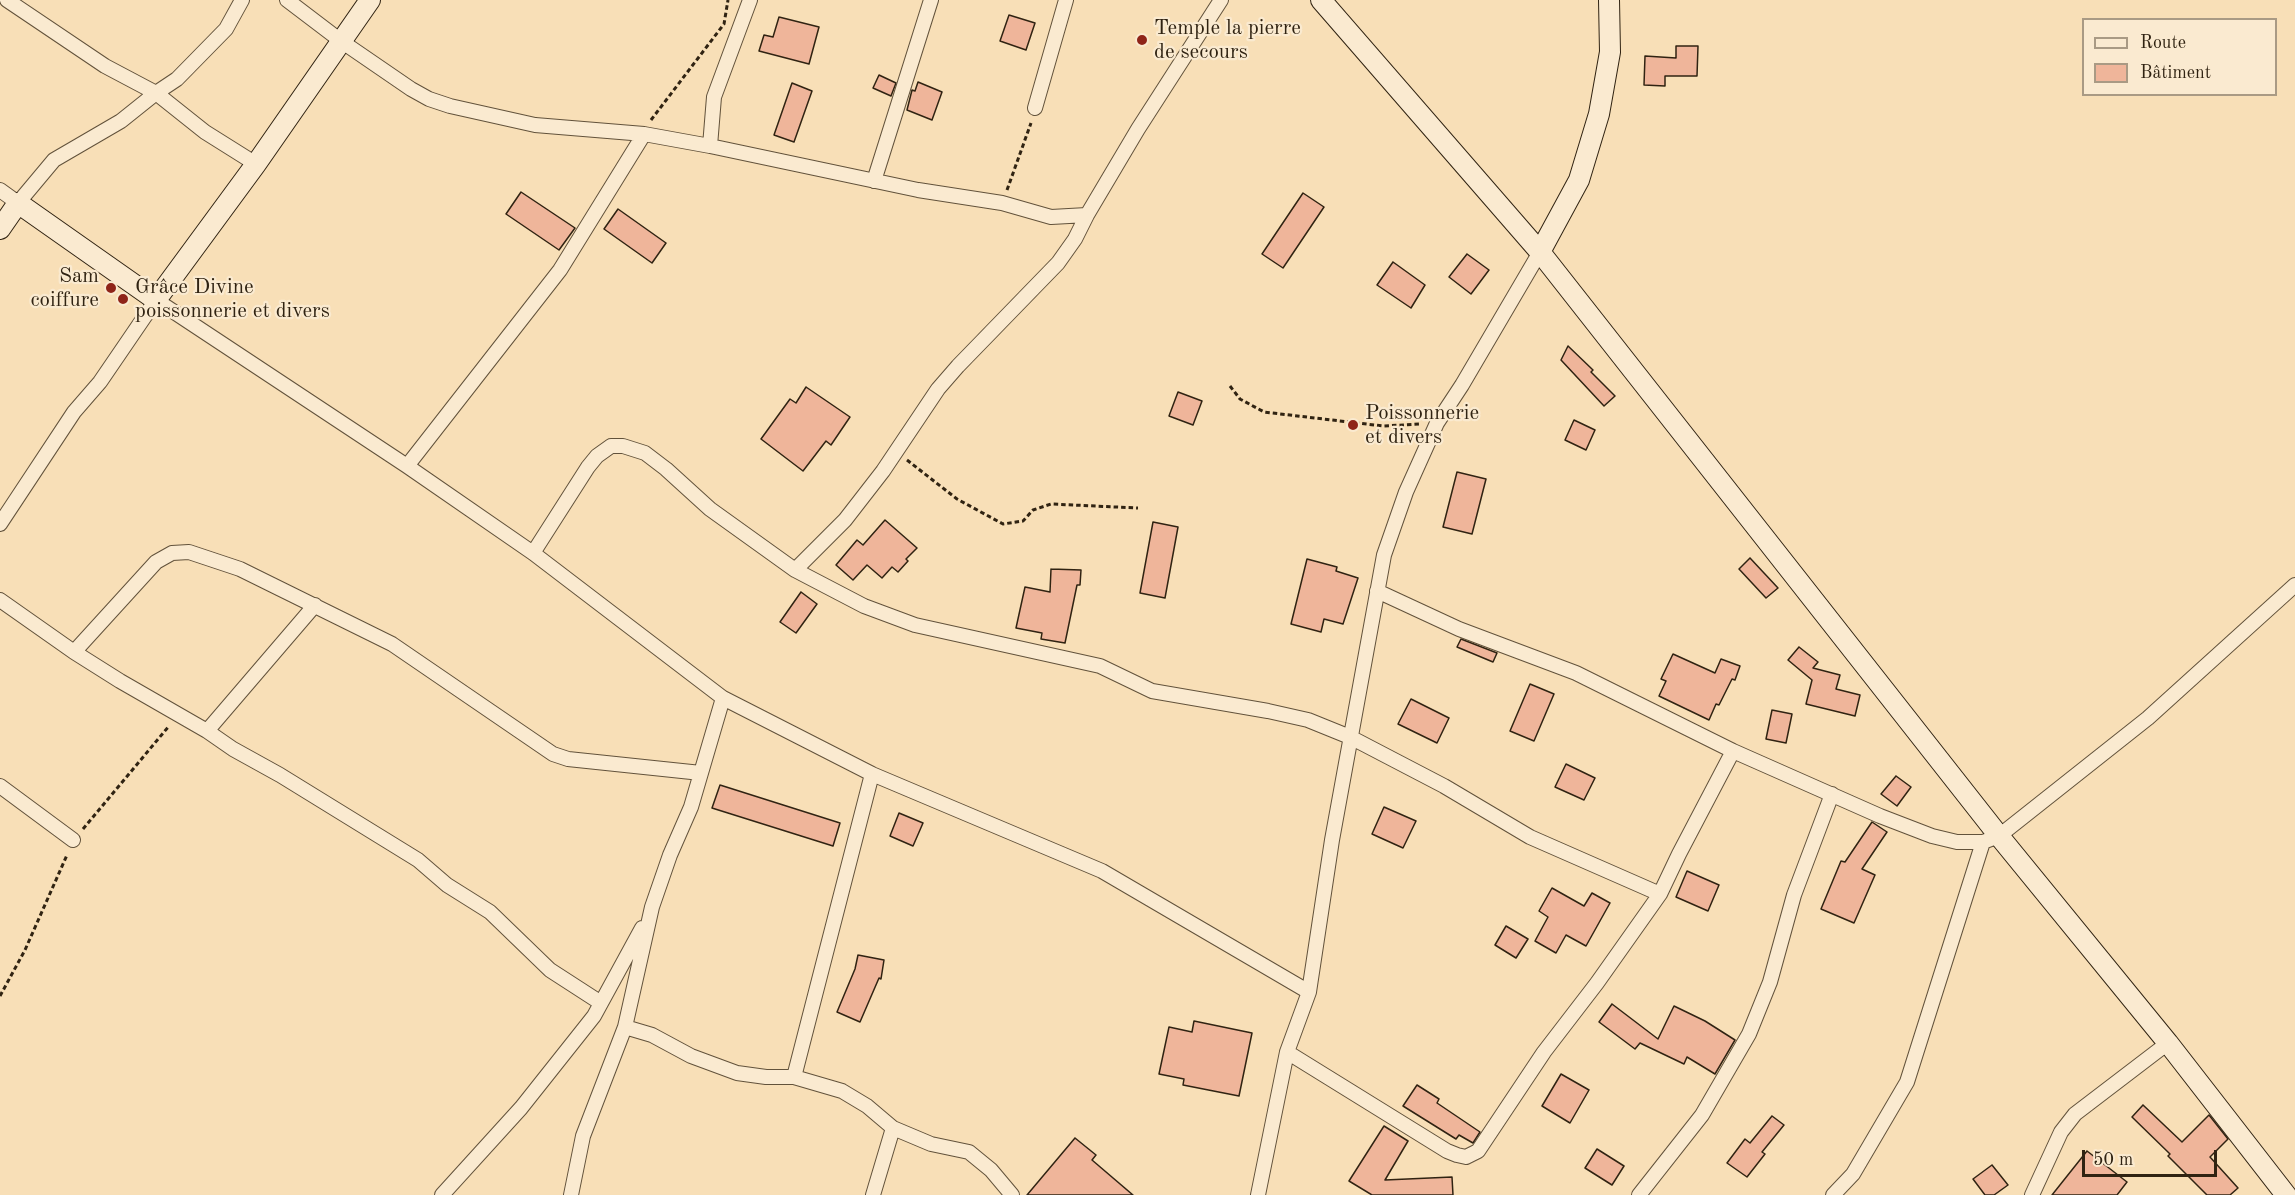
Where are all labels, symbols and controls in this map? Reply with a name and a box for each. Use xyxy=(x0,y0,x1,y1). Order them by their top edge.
place label: Temple la pierre de secours xyxy=(1154,15,1301,65)
legend xyxy=(2082,18,2277,96)
marker: Temple la pierre de secours xyxy=(1135,33,1149,47)
text: Route xyxy=(2140,34,2186,52)
text: Bâtiment xyxy=(2140,64,2211,82)
place label: Sam coiffure xyxy=(30,263,99,313)
place label: Grâce Divine poissonnerie et divers xyxy=(135,274,330,324)
marker: Sam coiffure xyxy=(104,281,118,295)
marker: Grâce Divine poissonnerie et divers xyxy=(116,292,130,306)
place label: Poissonnerie et divers xyxy=(1365,400,1479,450)
marker: Poissonnerie et divers xyxy=(1346,418,1360,432)
scale bar xyxy=(2085,1138,2220,1176)
text: 50 m xyxy=(2093,1151,2133,1169)

